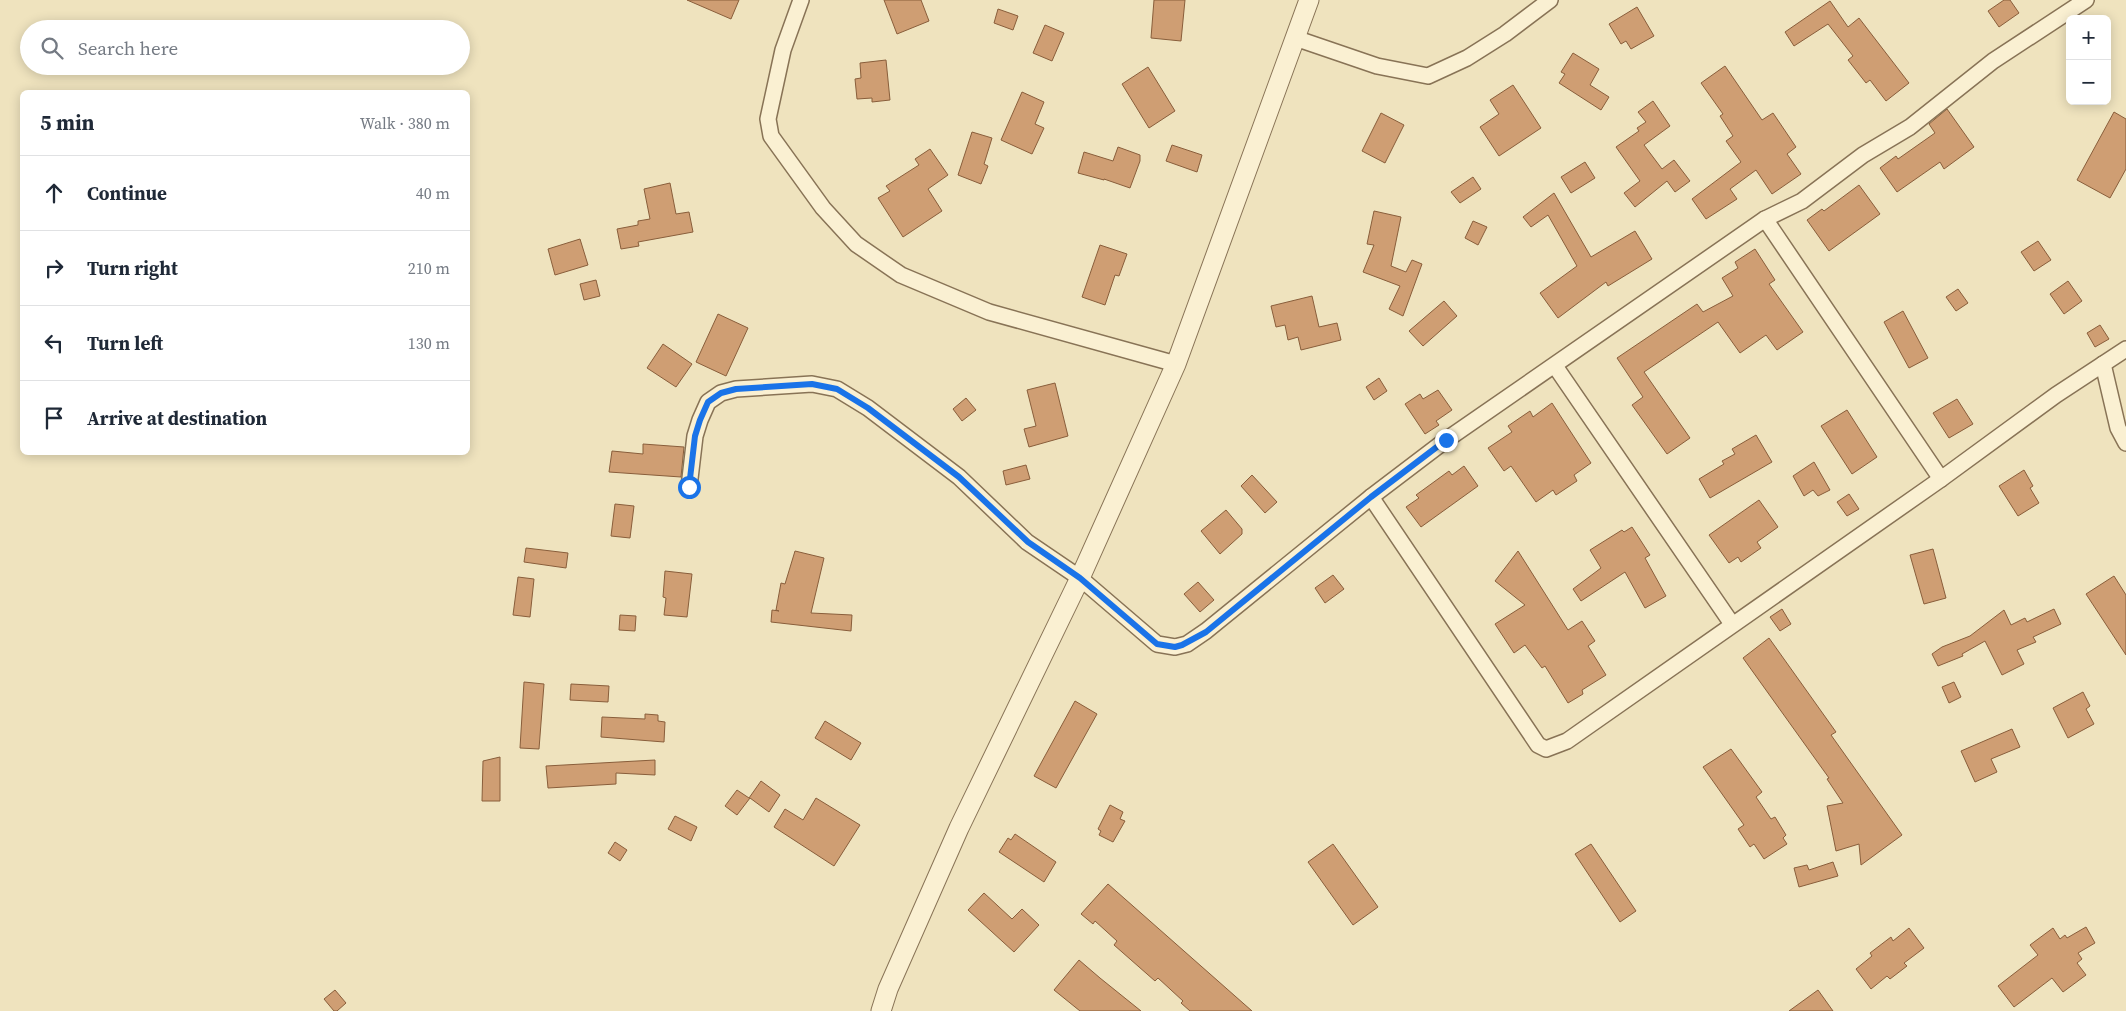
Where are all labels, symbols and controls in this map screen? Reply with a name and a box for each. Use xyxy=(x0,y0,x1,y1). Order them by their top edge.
map controls xyxy=(2066,15,2111,105)
button: + xyxy=(2066,15,2111,60)
search box xyxy=(20,20,470,75)
icon: search xyxy=(38,34,66,62)
text: Search here xyxy=(78,35,178,61)
button: − xyxy=(2066,60,2111,105)
text: 5 min xyxy=(40,108,95,137)
text: Walk · 380 m xyxy=(360,112,450,134)
icon: ahead xyxy=(40,179,68,207)
text: Continue xyxy=(87,180,167,206)
text: 40 m xyxy=(416,182,450,204)
icon: right xyxy=(40,254,68,282)
text: Turn right xyxy=(87,255,178,281)
text: 210 m xyxy=(408,257,450,279)
icon: left xyxy=(40,329,68,357)
text: Turn left xyxy=(87,330,163,356)
text: 130 m xyxy=(408,332,450,354)
icon: arrive xyxy=(40,404,68,432)
text: Arrive at destination xyxy=(87,405,267,431)
route end xyxy=(1435,429,1458,452)
route start xyxy=(678,476,701,499)

